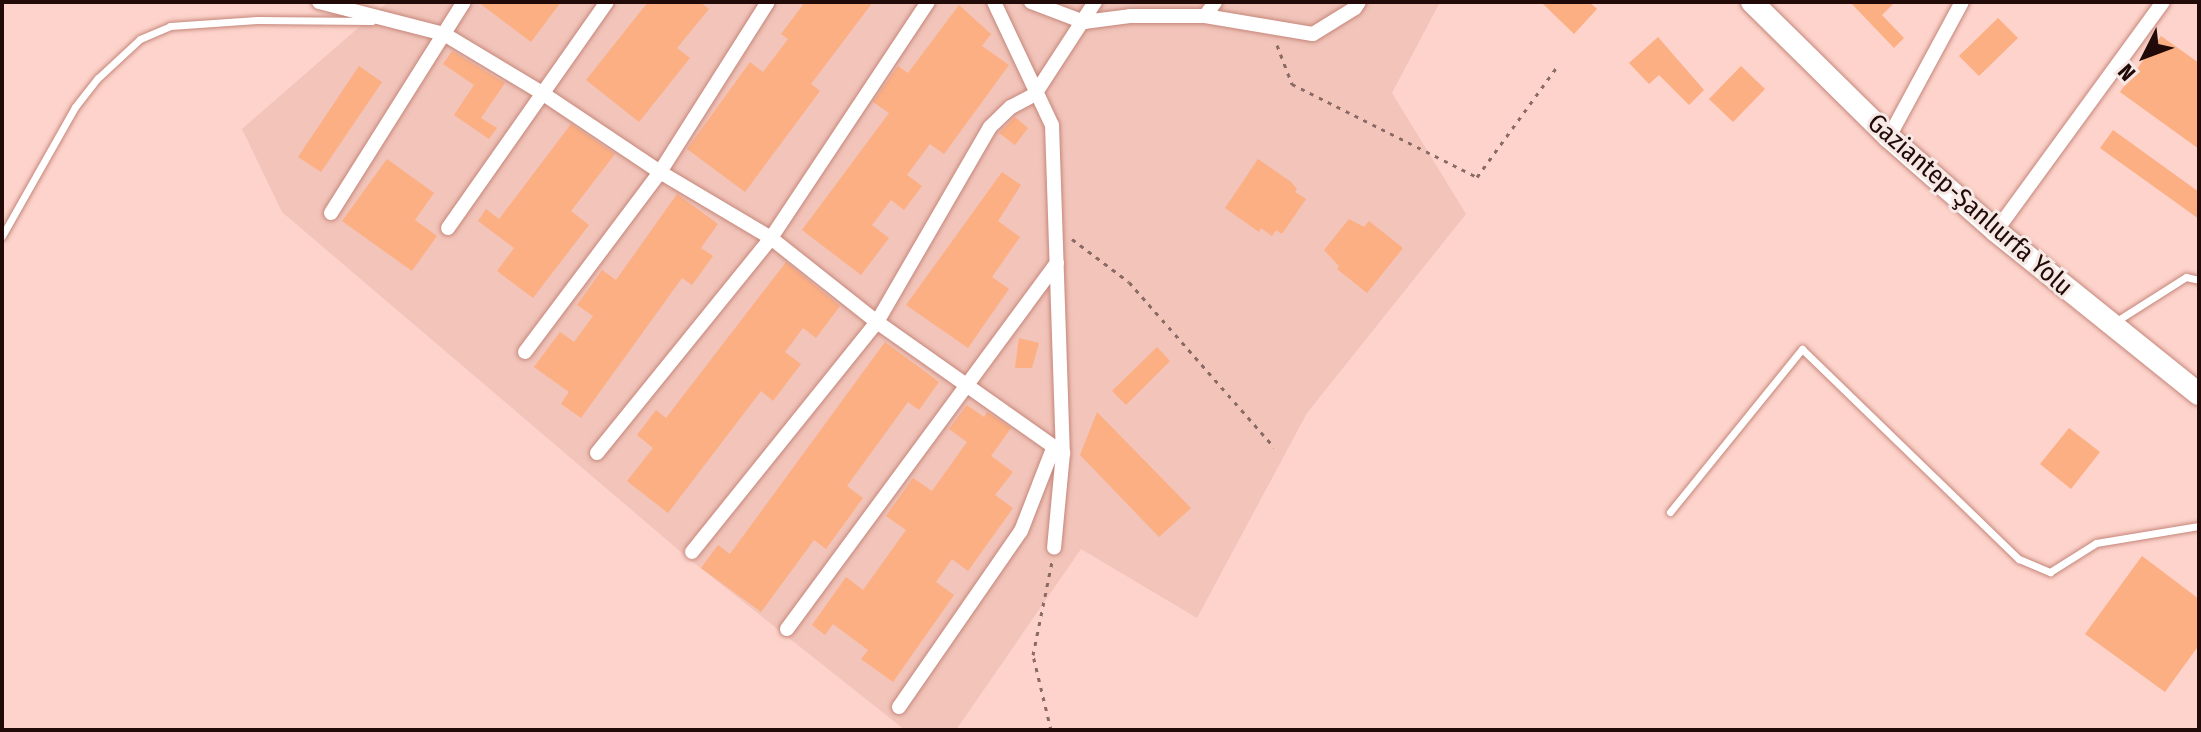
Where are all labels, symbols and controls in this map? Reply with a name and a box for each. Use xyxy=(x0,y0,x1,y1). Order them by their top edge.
north arrow xyxy=(2105,16,2185,96)
text: N xyxy=(2112,58,2141,86)
street label: Gaziantep-Şanlıurfa Yolu xyxy=(1861,107,2079,303)

